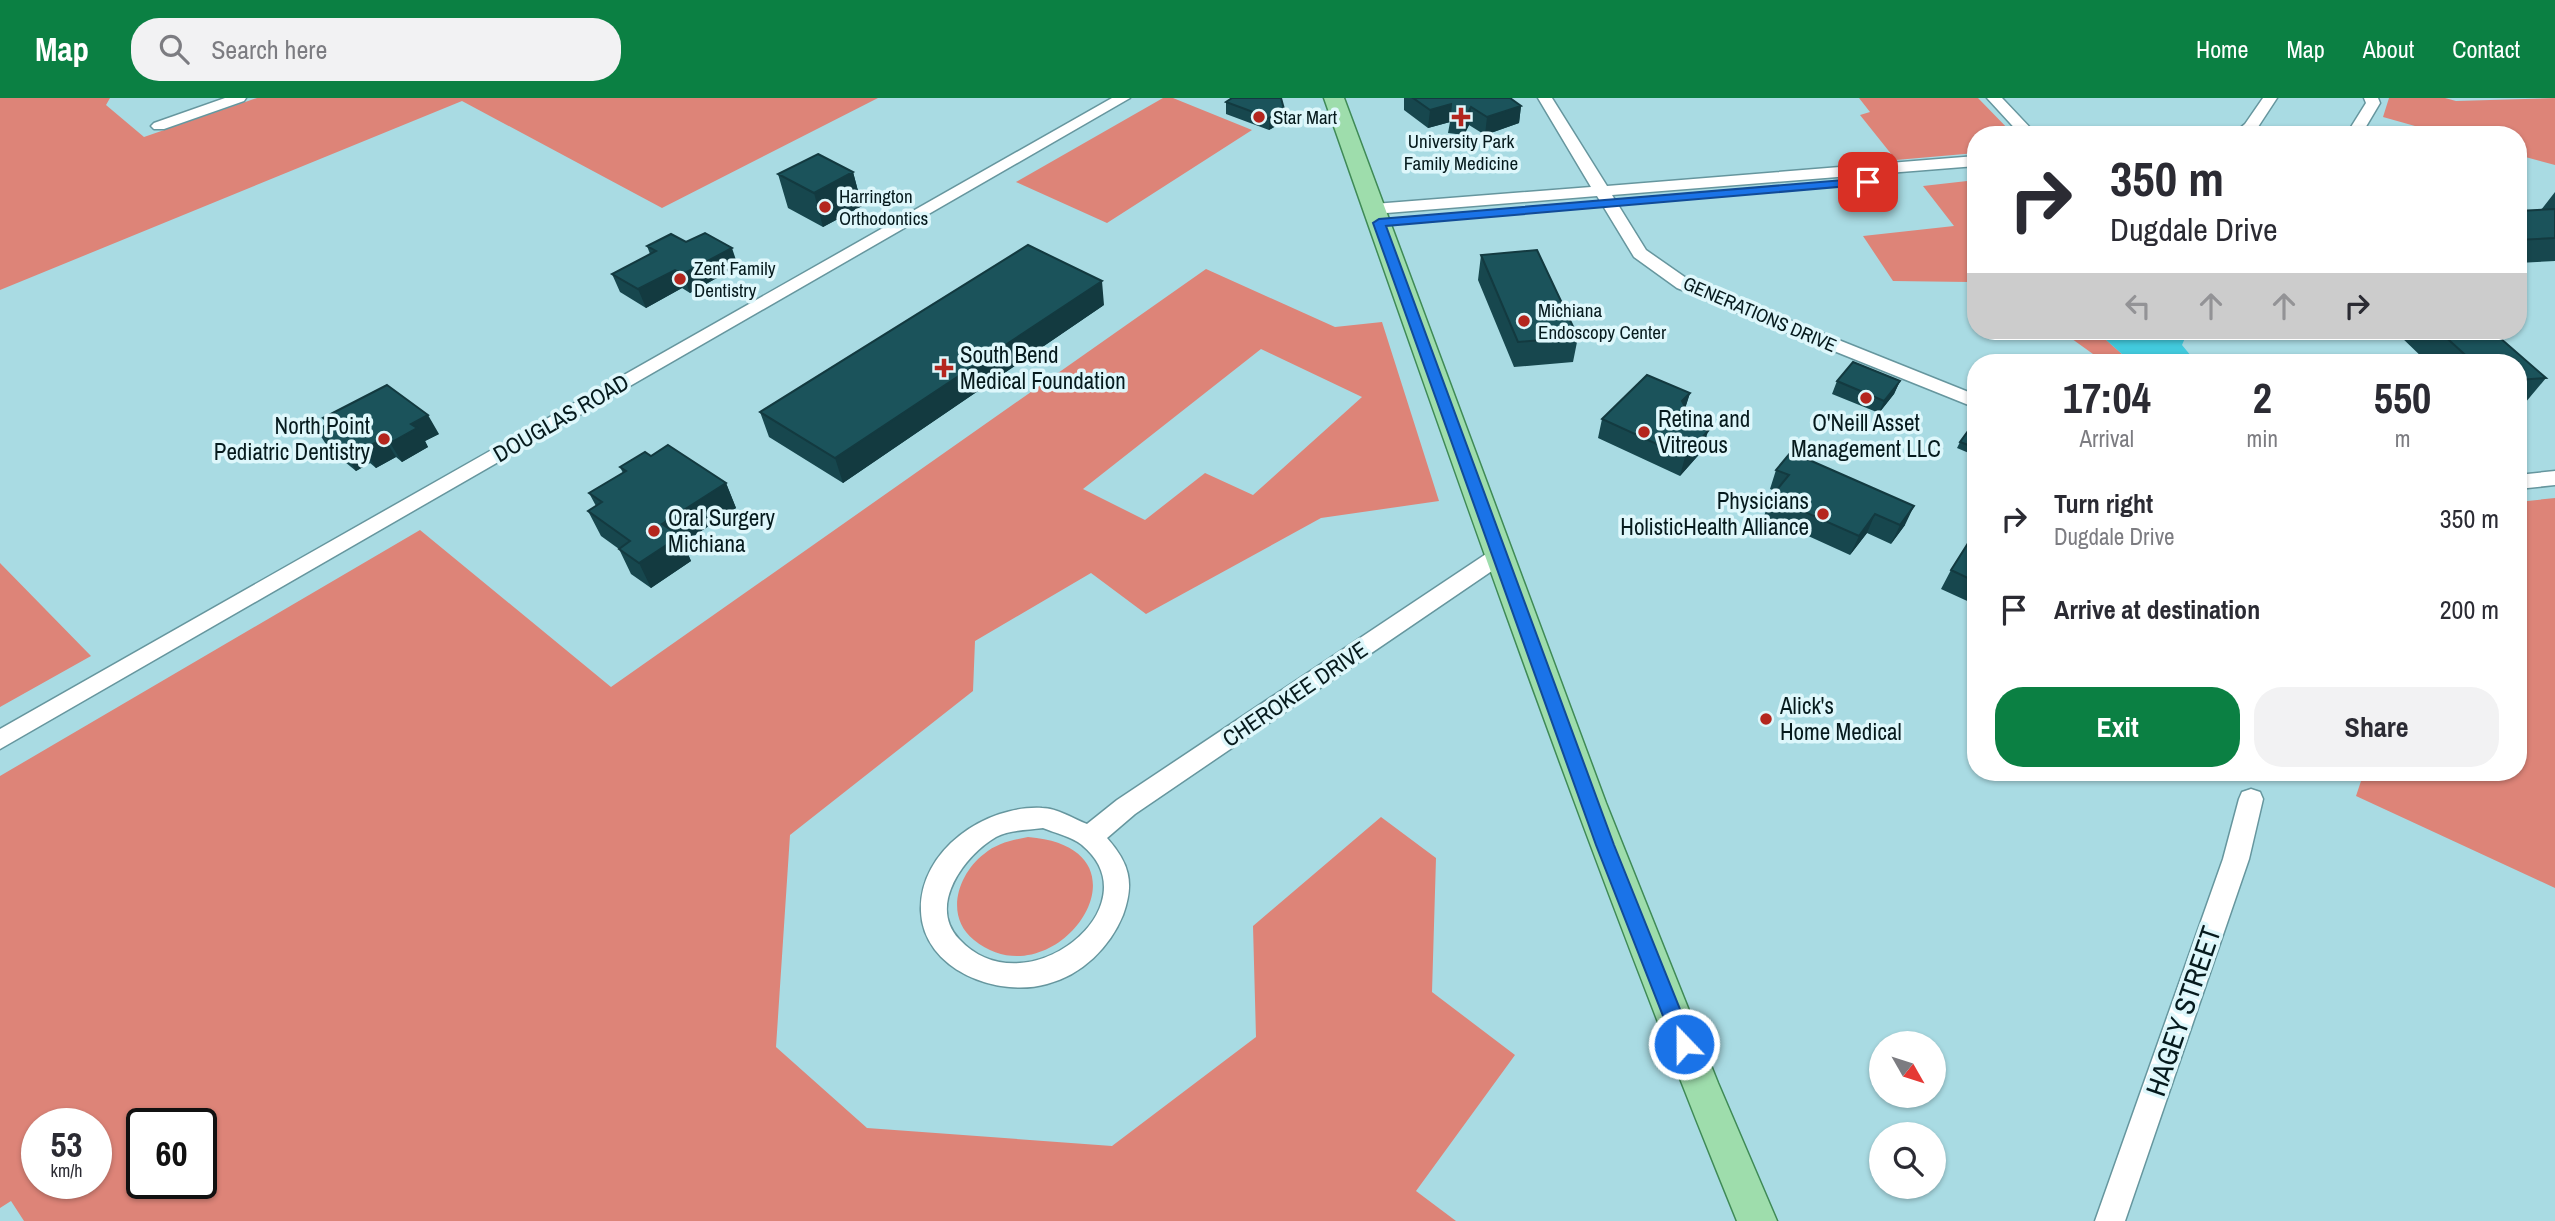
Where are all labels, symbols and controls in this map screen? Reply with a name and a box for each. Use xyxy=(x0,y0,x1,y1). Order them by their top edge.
search box xyxy=(131,18,621,81)
text: Map xyxy=(35,27,89,71)
icon: search xyxy=(155,30,193,68)
text: Search here xyxy=(211,32,327,67)
text: Home xyxy=(2196,33,2248,65)
text: Map xyxy=(2286,33,2325,65)
text: About xyxy=(2363,33,2414,65)
text: Contact xyxy=(2452,33,2520,65)
place label: Star Mart xyxy=(1273,104,1338,130)
marker: University Park Family Medicine xyxy=(1451,107,1471,127)
marker: Star Mart xyxy=(1251,109,1267,125)
place label: University Park Family Medicine xyxy=(1404,128,1518,176)
text: 350 m xyxy=(2110,145,2224,211)
pin xyxy=(1838,152,1898,212)
icon: right xyxy=(1995,154,2086,245)
icon: arrive xyxy=(1849,163,1887,201)
place label: Harrington Orthodontics xyxy=(839,183,928,231)
marker: Harrington Orthodontics xyxy=(817,199,833,215)
text: Dugdale Drive xyxy=(2110,208,2278,251)
place label: Zent Family Dentistry xyxy=(694,255,776,303)
street label: GENERATIONS DRIVE xyxy=(1679,270,1841,358)
marker: Zent Family Dentistry xyxy=(672,271,688,287)
icon: left xyxy=(2119,287,2157,325)
icon: ahead xyxy=(2192,287,2230,325)
icon: ahead xyxy=(2265,287,2303,325)
icon: right xyxy=(2338,287,2376,325)
place label: Michiana Endoscopy Center xyxy=(1538,297,1667,345)
marker: Michiana Endoscopy Center xyxy=(1516,313,1532,329)
place label: South Bend Medical Foundation xyxy=(960,339,1126,396)
marker: South Bend Medical Foundation xyxy=(934,358,954,378)
street label: DOUGLAS ROAD xyxy=(487,366,634,469)
text: 17:04 xyxy=(2063,370,2151,426)
text: 2 xyxy=(2253,370,2272,426)
text: 550 xyxy=(2374,370,2431,426)
marker: O'Neill Asset Management LLC xyxy=(1858,390,1874,406)
place label: Retina and Vitreous xyxy=(1658,403,1750,460)
place label: O'Neill Asset Management LLC xyxy=(1791,407,1941,464)
place label: North Point Pediatric Dentistry xyxy=(214,410,371,467)
text: Arrival xyxy=(2080,423,2134,454)
text: min xyxy=(2247,423,2278,454)
text: m xyxy=(2395,423,2410,454)
marker: Retina and Vitreous xyxy=(1636,424,1652,440)
marker: North Point Pediatric Dentistry xyxy=(376,431,392,447)
place label: Physicians HolisticHealth Alliance xyxy=(1620,485,1809,542)
text: Turn right xyxy=(2054,486,2153,521)
icon: right xyxy=(1995,500,2033,538)
text: 350 m xyxy=(2440,501,2499,536)
place label: Oral Surgery Michiana xyxy=(668,502,775,559)
marker: Physicians HolisticHealth Alliance xyxy=(1815,506,1831,522)
text: Dugdale Drive xyxy=(2054,521,2175,552)
marker: Oral Surgery Michiana xyxy=(646,523,662,539)
icon: arrive xyxy=(1995,591,2033,629)
text: Arrive at destination xyxy=(2054,592,2260,627)
text: 200 m xyxy=(2440,592,2499,627)
street label: CHEROKEE DRIVE xyxy=(1216,634,1373,754)
button: Exit xyxy=(1995,687,2240,767)
button: Share xyxy=(2254,687,2499,767)
place label: Alick's Home Medical xyxy=(1779,690,1902,747)
marker: Alick's Home Medical xyxy=(1758,711,1774,727)
street label: HAGEY STREET xyxy=(2136,921,2230,1101)
position arrow xyxy=(1647,1007,1721,1081)
north arrow xyxy=(1869,1031,1946,1108)
map controls xyxy=(1869,1031,1946,1199)
speed limit sign: 60 xyxy=(126,1108,217,1199)
text: 53 xyxy=(51,1121,82,1168)
button: search xyxy=(1869,1122,1946,1199)
text: km/h xyxy=(51,1158,83,1183)

